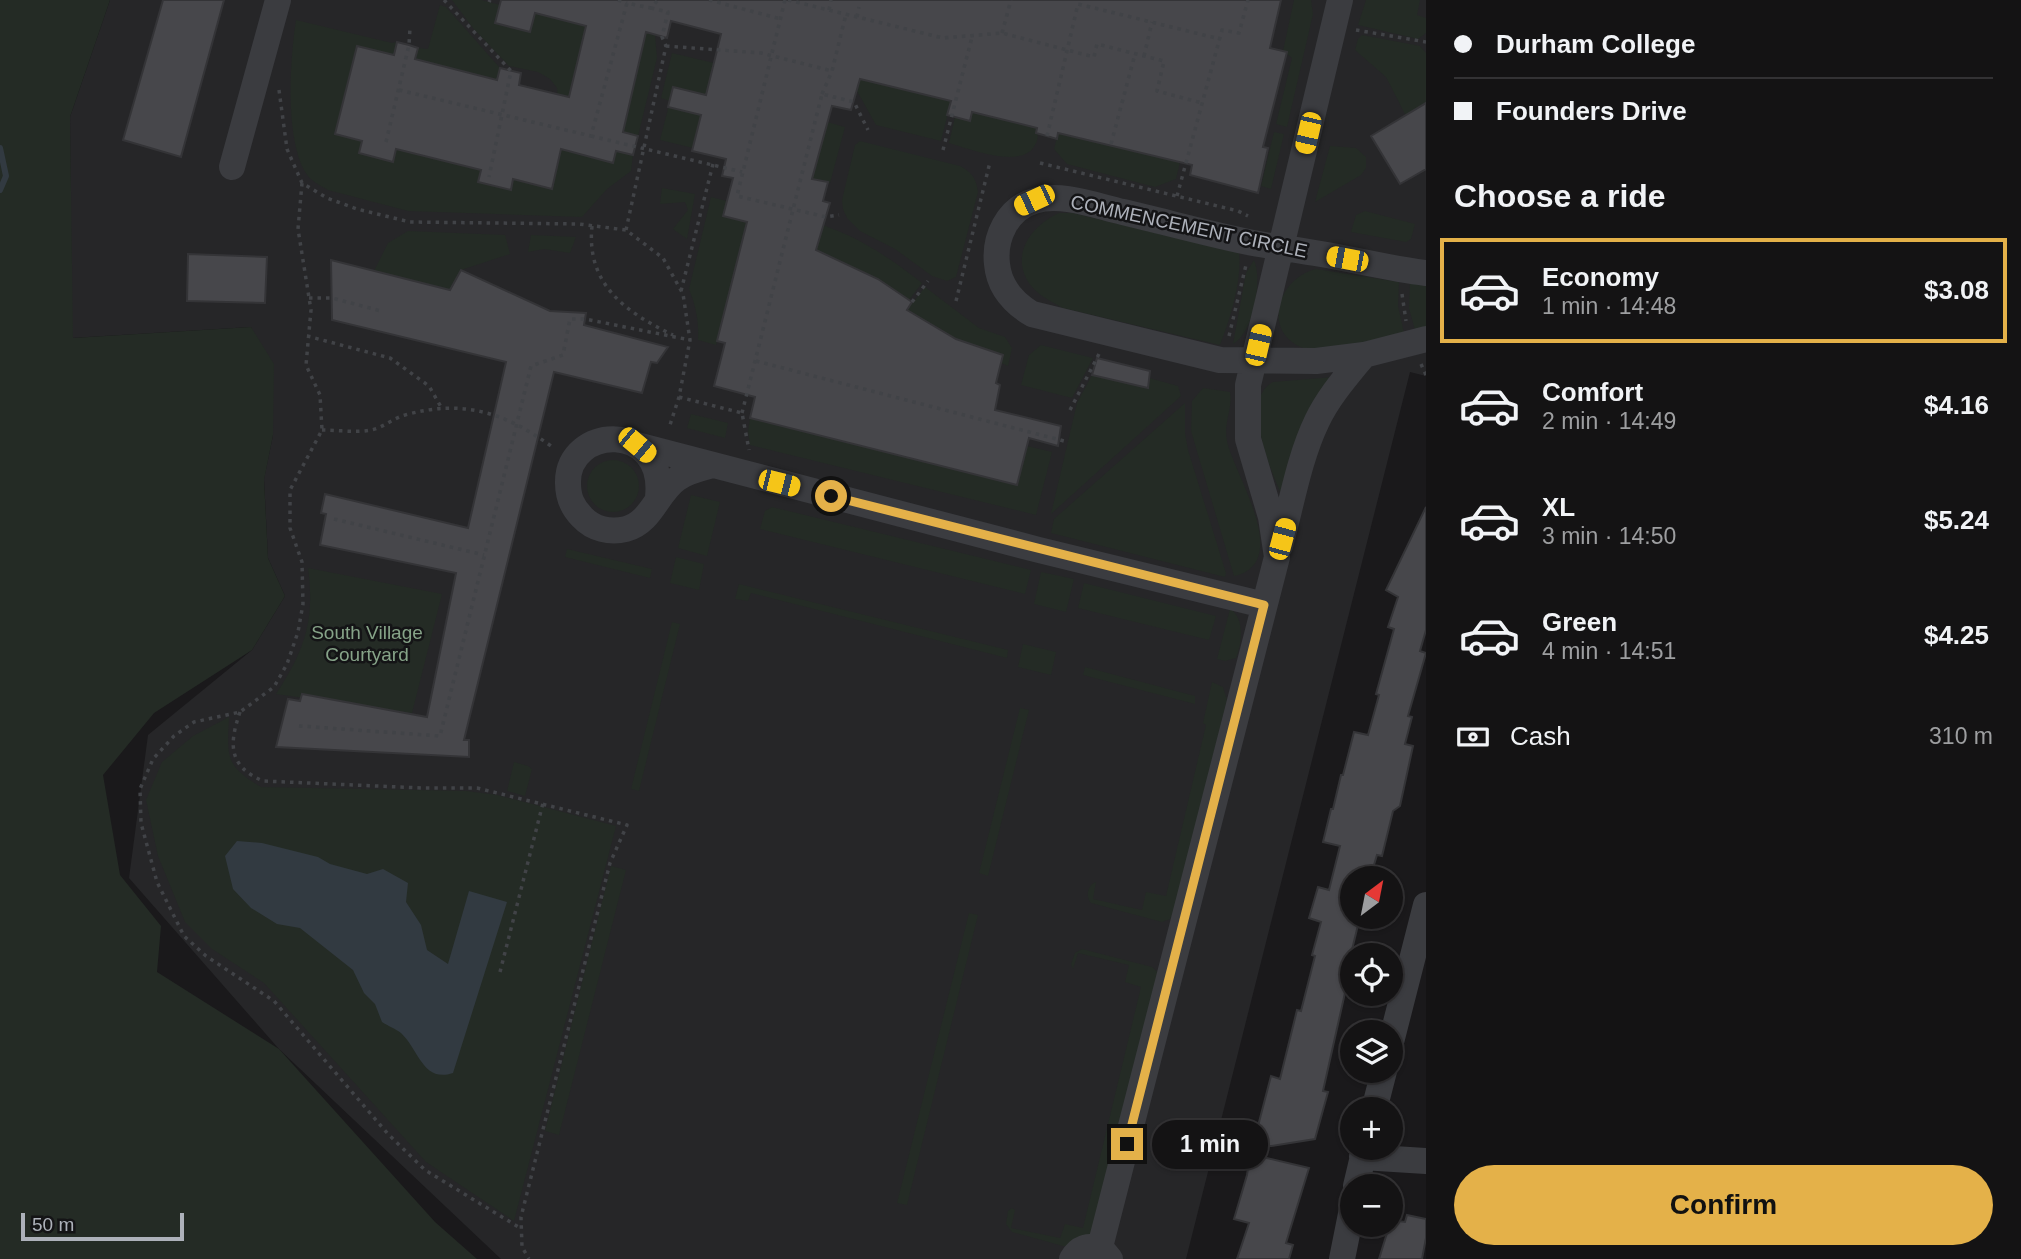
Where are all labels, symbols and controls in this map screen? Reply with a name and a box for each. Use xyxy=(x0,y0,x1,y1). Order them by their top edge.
text: Durham College xyxy=(1496,29,1695,59)
text: Founders Drive xyxy=(1496,96,1687,126)
car xyxy=(1294,110,1323,156)
text: Choose a ride xyxy=(1454,178,1666,214)
car xyxy=(1011,182,1058,218)
street label: COMMENCEMENT CIRCLE xyxy=(1069,191,1309,262)
car xyxy=(1325,245,1370,273)
icon: car xyxy=(1458,259,1521,322)
text: Economy xyxy=(1542,262,1659,292)
text: $3.08 xyxy=(1924,275,1989,305)
text: 1 min · 14:48 xyxy=(1542,293,1676,319)
car xyxy=(1244,322,1273,368)
icon: car xyxy=(1458,374,1521,437)
text: Comfort xyxy=(1542,377,1643,407)
text: $4.16 xyxy=(1924,390,1989,420)
text: 2 min · 14:49 xyxy=(1542,408,1676,434)
car xyxy=(615,423,660,467)
car xyxy=(757,468,802,498)
route start xyxy=(815,480,847,512)
icon: car xyxy=(1458,489,1521,552)
text: XL xyxy=(1542,492,1575,522)
text: $5.24 xyxy=(1924,505,1989,535)
car xyxy=(1267,516,1298,562)
text: 3 min · 14:50 xyxy=(1542,523,1676,549)
icon: car xyxy=(1458,604,1521,667)
text: Green xyxy=(1542,607,1617,637)
text: $4.25 xyxy=(1924,620,1989,650)
park label: South Village Courtyard xyxy=(311,622,423,665)
text: 4 min · 14:51 xyxy=(1542,638,1676,664)
icon: cash xyxy=(1454,718,1492,756)
text: Cash xyxy=(1510,721,1571,751)
text: 310 m xyxy=(1929,723,1993,749)
north arrow xyxy=(1340,866,1404,929)
map controls xyxy=(1340,866,1403,1237)
button: locate xyxy=(1340,943,1403,1006)
button: layers xyxy=(1340,1020,1403,1083)
button: + xyxy=(1340,1097,1403,1160)
callout: 1 min xyxy=(1152,1120,1267,1168)
route end xyxy=(1111,1128,1143,1160)
text: 1 min xyxy=(1180,1131,1240,1157)
button: Confirm xyxy=(1454,1165,1993,1245)
button: − xyxy=(1340,1174,1403,1237)
scale bar xyxy=(21,1210,184,1242)
text: 50 m xyxy=(32,1214,74,1235)

